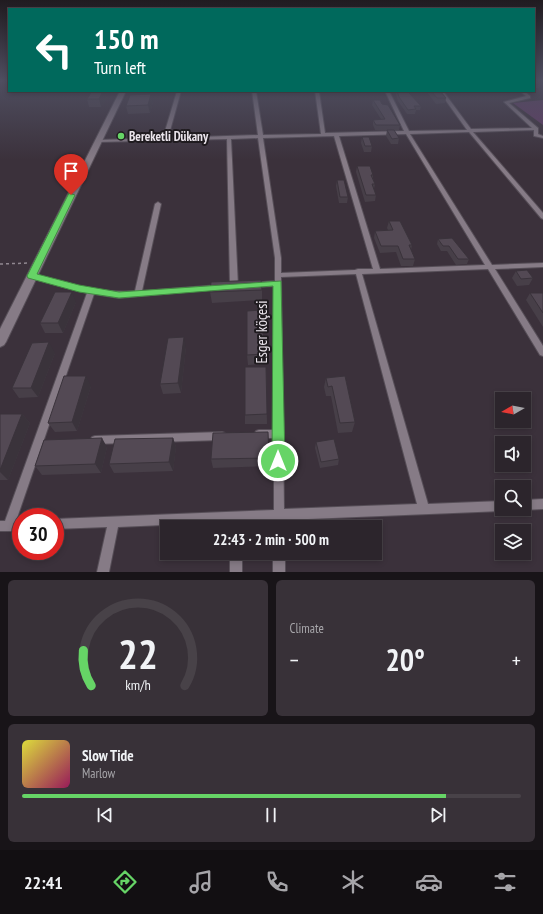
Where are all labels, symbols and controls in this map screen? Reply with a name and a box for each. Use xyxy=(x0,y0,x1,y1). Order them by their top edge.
text: 150 m xyxy=(94,20,158,57)
icon: left xyxy=(28,24,80,76)
text: Turn left xyxy=(94,56,146,79)
place label: Bereketli Dükany xyxy=(129,128,209,145)
marker: Bereketli Dükany xyxy=(116,131,126,141)
pin xyxy=(54,154,88,195)
icon: arrive xyxy=(60,160,82,182)
street label: Esger köçesi xyxy=(252,300,271,364)
north arrow xyxy=(495,392,531,428)
map controls xyxy=(495,392,531,560)
button: sound xyxy=(495,436,531,472)
position arrow xyxy=(257,440,299,482)
button: search xyxy=(495,480,531,516)
speed limit sign: 30 xyxy=(12,508,64,560)
button: layers xyxy=(495,524,531,560)
text: 22:43 · 2 min · 500 m xyxy=(213,530,329,549)
text: Climate xyxy=(290,620,324,637)
text: 22 xyxy=(118,627,158,680)
text: 20° xyxy=(385,640,425,679)
text: − xyxy=(290,646,299,674)
text: + xyxy=(512,646,521,674)
text: km/h xyxy=(125,675,150,694)
text: Slow Tide xyxy=(82,746,134,765)
text: Marlow xyxy=(82,765,115,782)
icon: previous xyxy=(94,804,116,826)
icon: pause xyxy=(260,804,282,826)
icon: next xyxy=(427,804,449,826)
icon: directions xyxy=(111,868,139,896)
icon: music xyxy=(187,868,215,896)
icon: phone xyxy=(263,868,291,896)
icon: climate xyxy=(339,868,367,896)
icon: car xyxy=(415,868,443,896)
icon: filters xyxy=(491,868,519,896)
text: 22:41 xyxy=(24,871,63,894)

